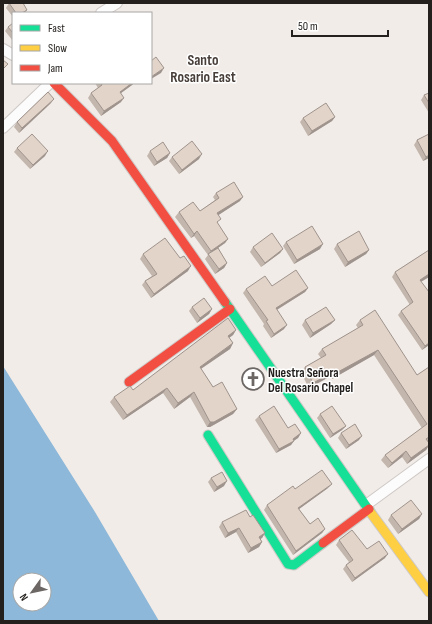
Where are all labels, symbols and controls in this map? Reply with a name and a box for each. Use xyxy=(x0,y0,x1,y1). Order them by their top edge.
legend xyxy=(12,12,152,84)
scale bar xyxy=(292,12,388,38)
text: 50 m xyxy=(298,19,318,34)
text: Fast xyxy=(48,21,65,36)
text: Slow xyxy=(48,41,67,56)
district label: Santo Rosario East xyxy=(170,51,236,87)
text: Jam xyxy=(47,61,63,76)
place label: Nuestra Señora Del Rosario Chapel xyxy=(268,365,353,396)
church icon: Nuestra Señora Del Rosario Chapel xyxy=(240,366,266,392)
north arrow xyxy=(12,572,52,612)
text: N xyxy=(17,591,31,603)

